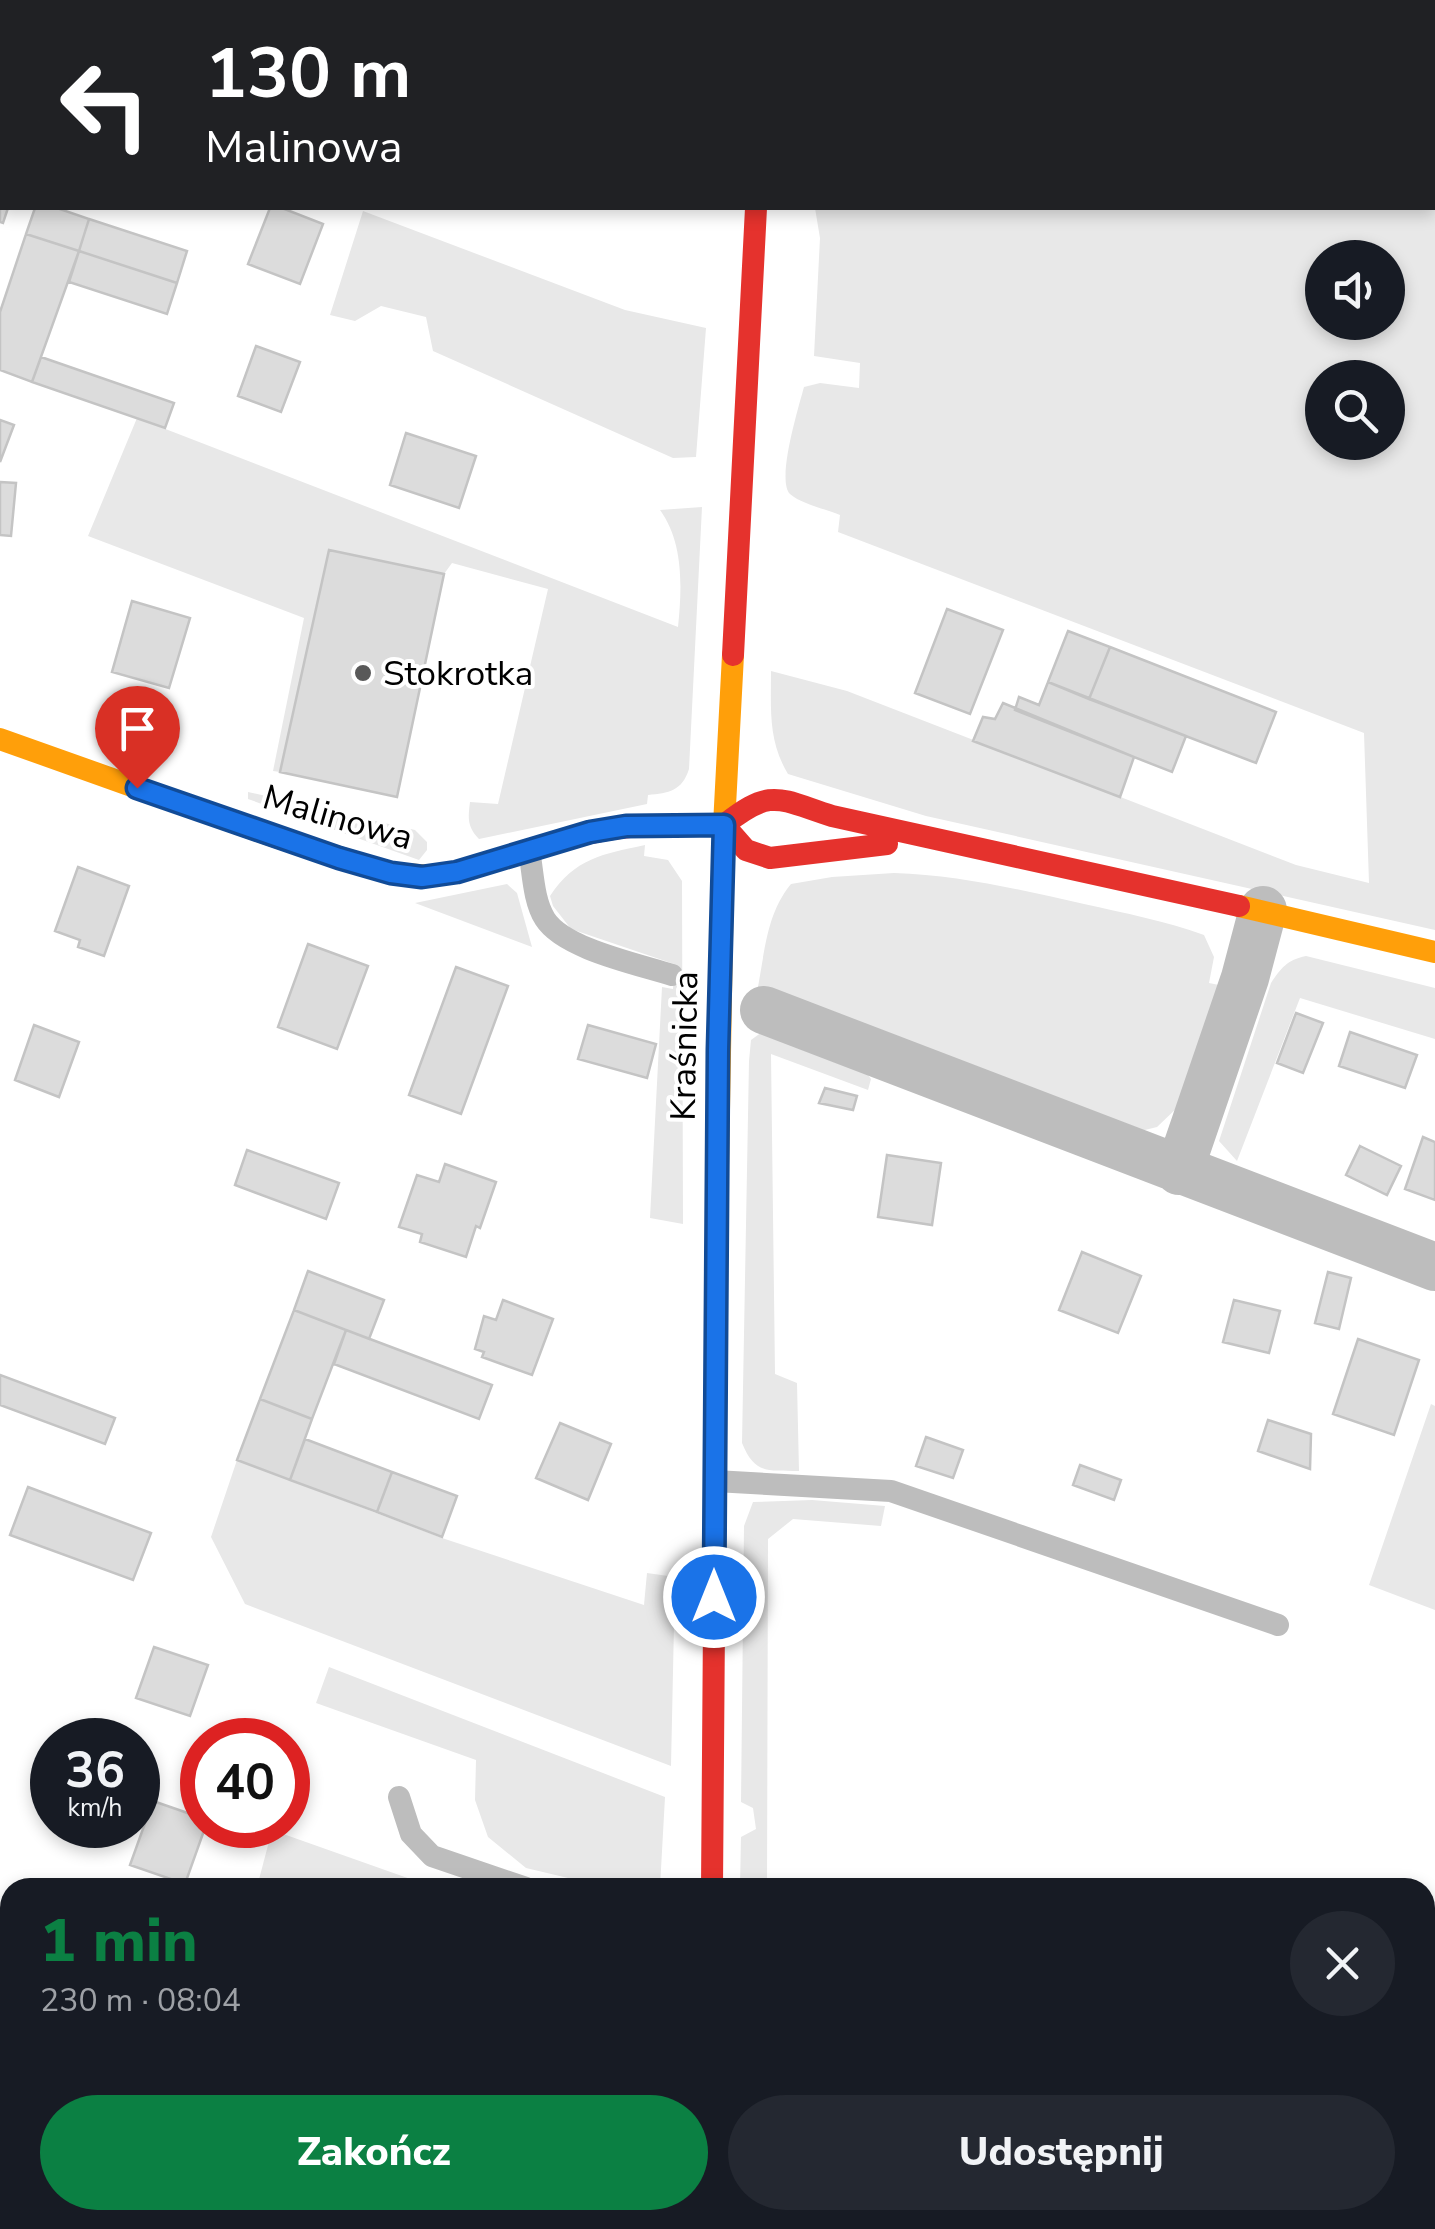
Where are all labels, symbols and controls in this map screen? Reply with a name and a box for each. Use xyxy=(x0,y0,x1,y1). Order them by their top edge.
text: 130 m xyxy=(205,26,411,122)
icon: left xyxy=(40,40,170,170)
text: Malinowa xyxy=(205,117,403,178)
map controls xyxy=(1305,240,1405,460)
button: sound xyxy=(1305,240,1405,340)
button: search xyxy=(1305,360,1405,460)
place label: Stokrotka xyxy=(383,650,533,697)
marker: Stokrotka xyxy=(352,662,374,684)
pin xyxy=(95,686,180,789)
icon: arrive xyxy=(110,701,165,756)
street label: Malinowa xyxy=(258,774,418,861)
street label: Kraśnicka xyxy=(660,971,709,1121)
position arrow xyxy=(662,1545,766,1649)
speed limit sign: 40 xyxy=(180,1718,310,1848)
text: 36 xyxy=(65,1736,125,1805)
text: km/h xyxy=(67,1791,123,1825)
text: 1 min xyxy=(40,1900,198,1982)
button: close xyxy=(1290,1911,1395,2016)
text: 230 m · 08:04 xyxy=(40,1979,241,2022)
button: Zakończ xyxy=(40,2095,708,2210)
button: Udostępnij xyxy=(728,2095,1395,2210)

